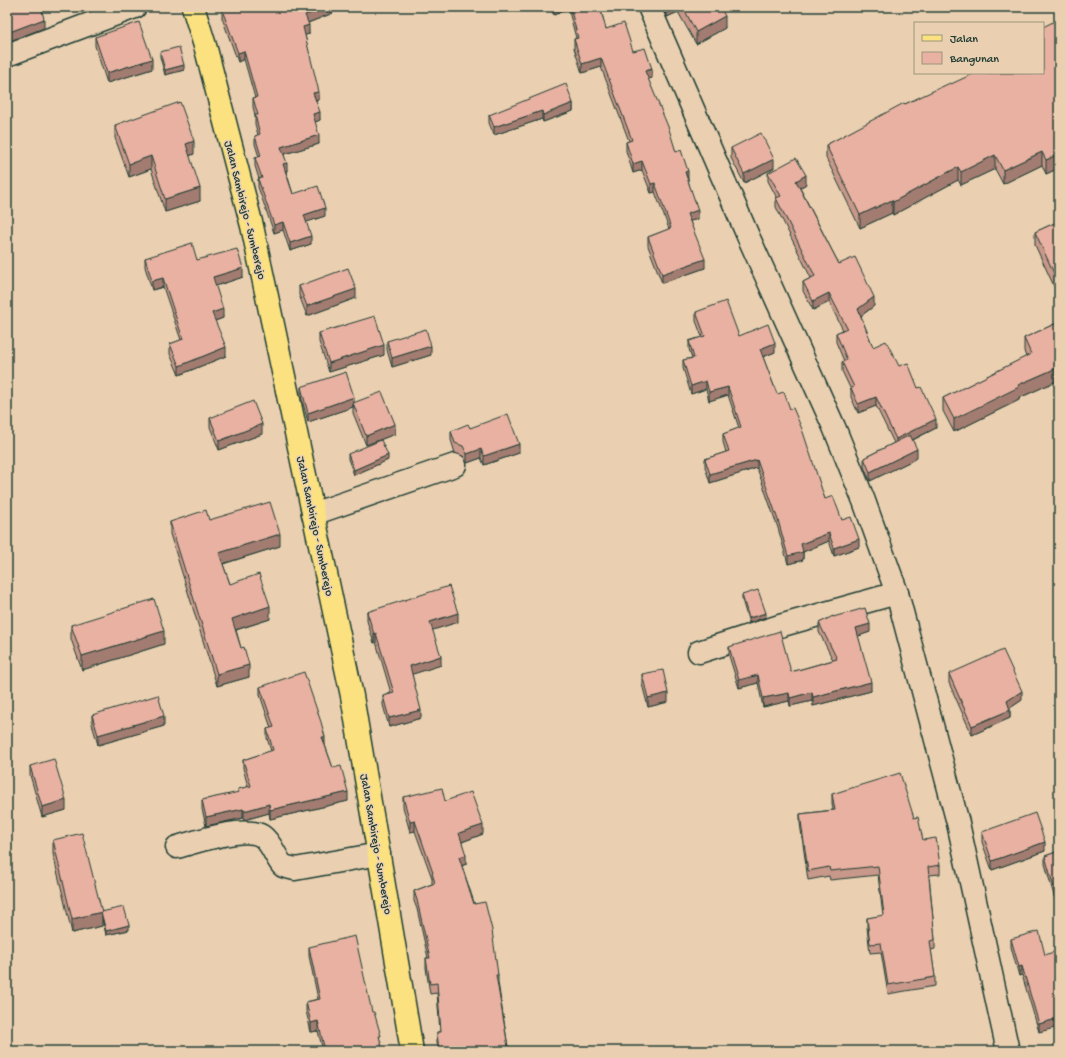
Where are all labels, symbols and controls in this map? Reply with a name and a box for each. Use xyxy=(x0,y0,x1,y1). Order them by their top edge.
legend xyxy=(914,22,1044,74)
text: Jalan xyxy=(950,33,978,47)
text: Bangunan xyxy=(949,53,999,67)
street label: Jalan Sambirejo - Sumberejo xyxy=(220,140,268,281)
street label: Jalan Sambirejo - Sumberejo xyxy=(292,455,336,598)
street label: Jalan Sambirejo - Sumberejo xyxy=(356,773,394,916)

